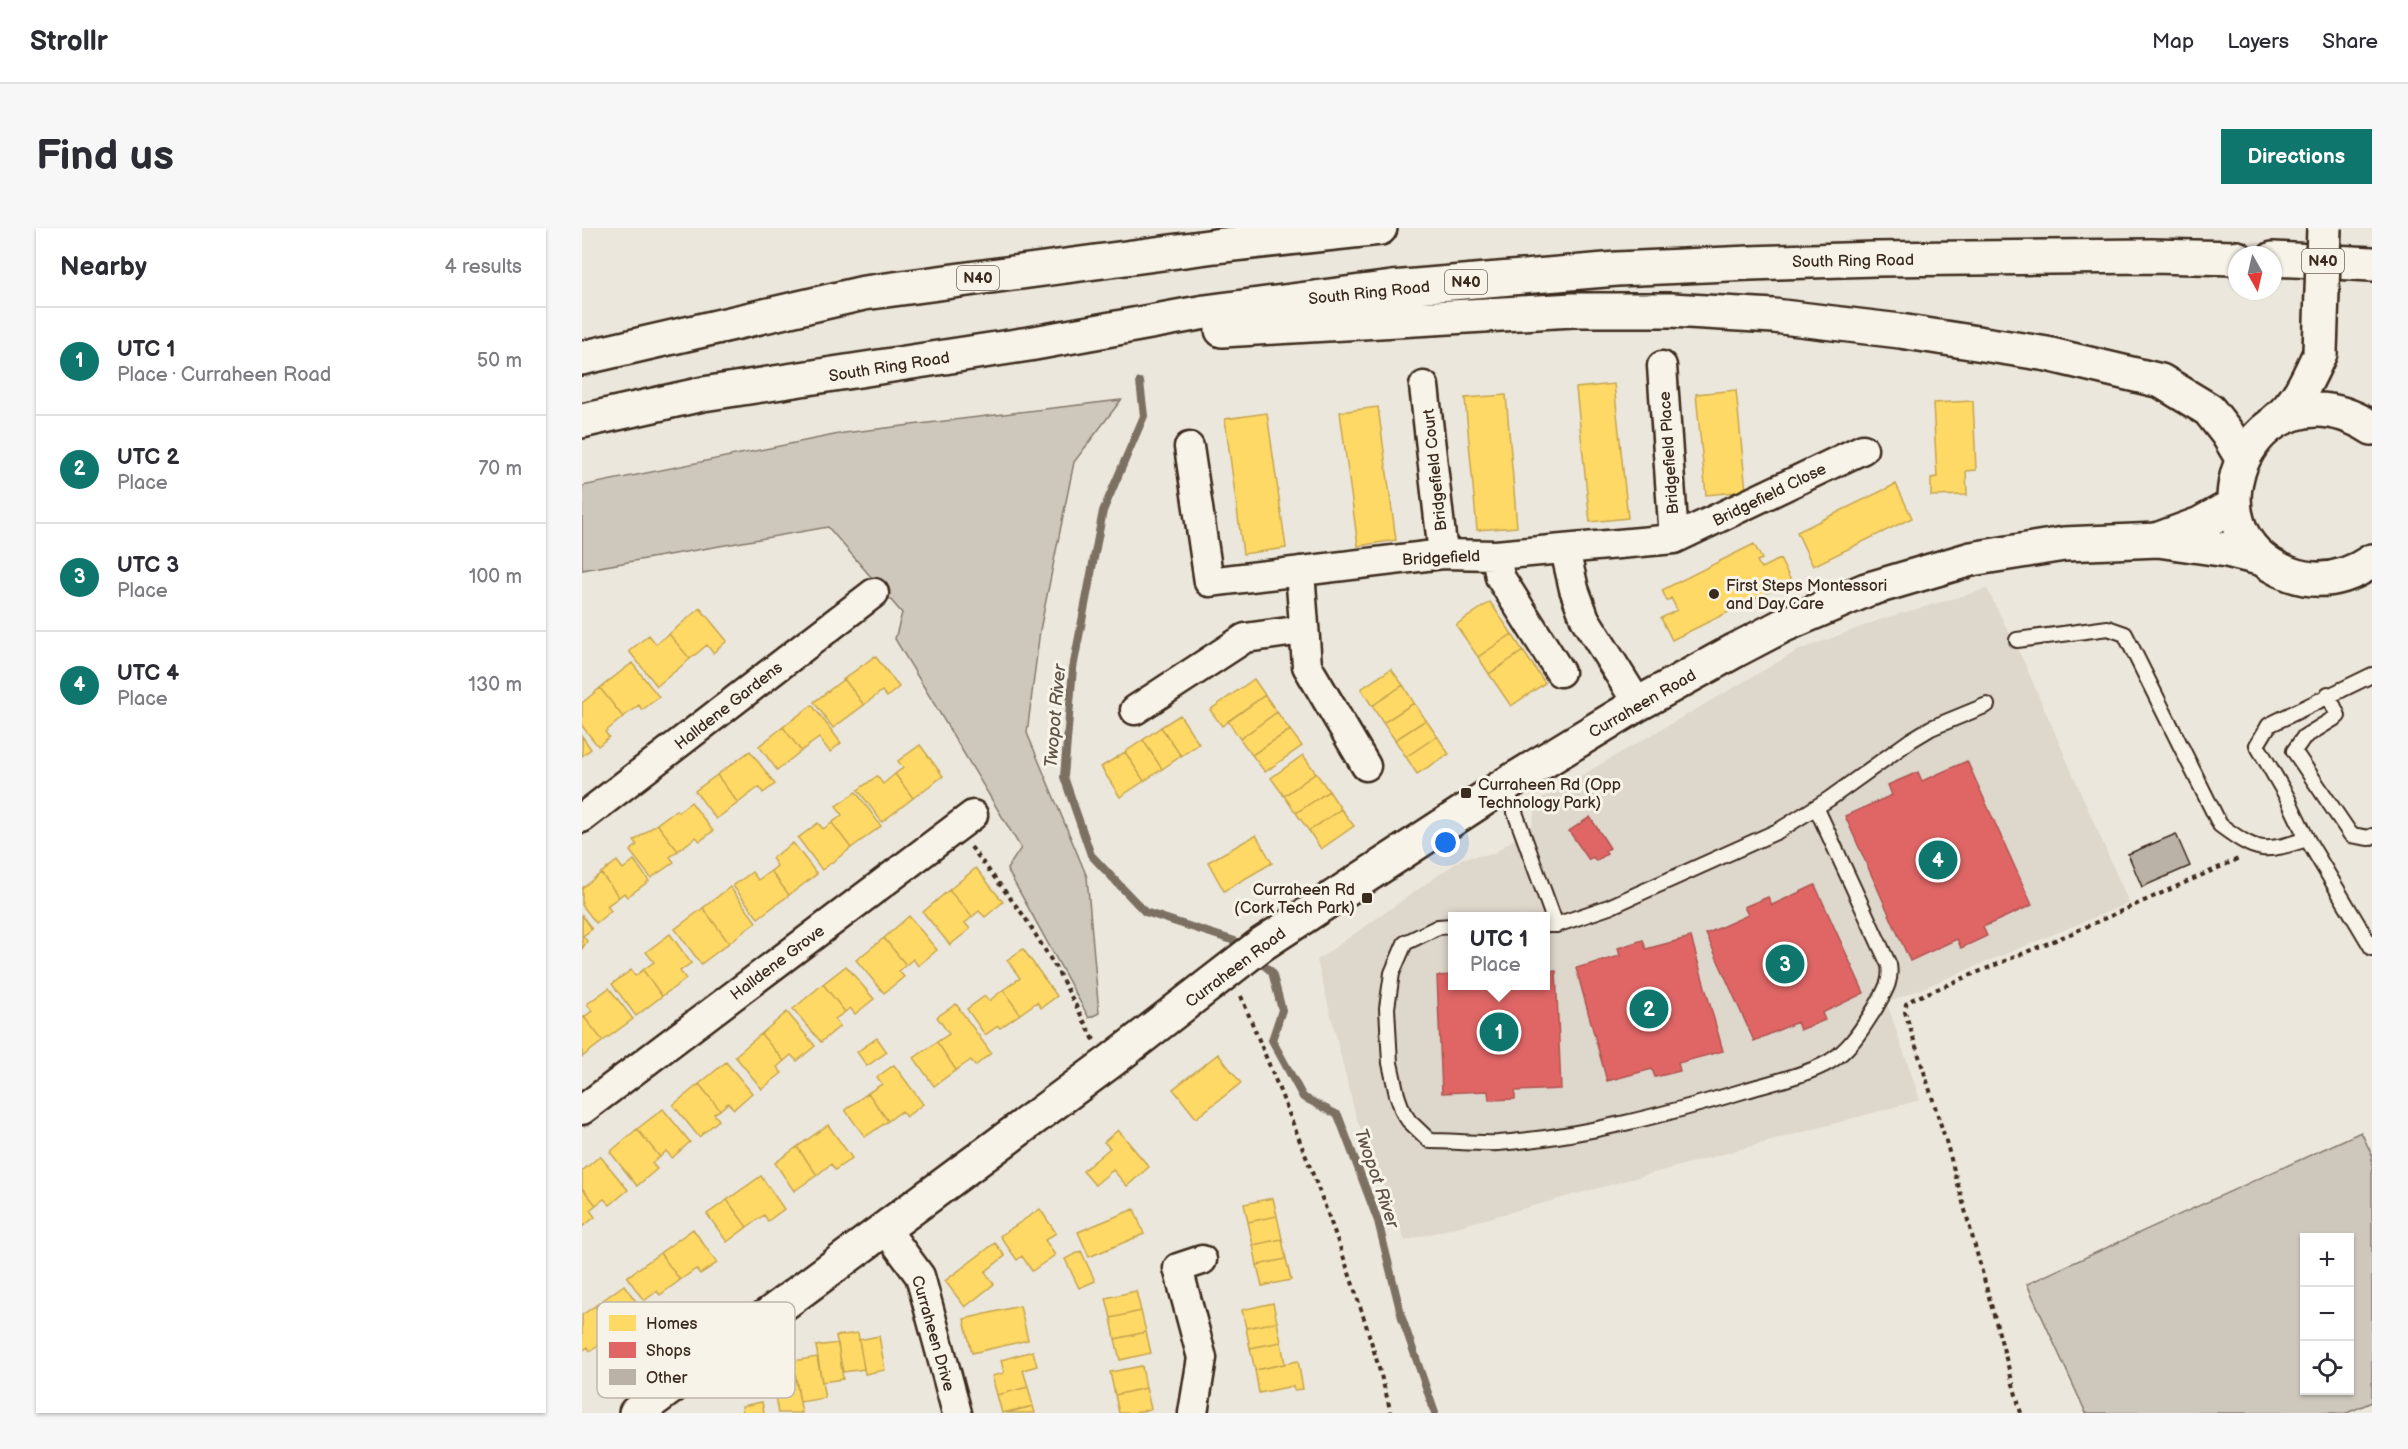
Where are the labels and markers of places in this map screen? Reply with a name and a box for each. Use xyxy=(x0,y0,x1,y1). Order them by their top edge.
place label: First Steps Montessori and Day Care xyxy=(1726,577,1887,614)
marker: First Steps Montessori and Day Care xyxy=(1707,587,1721,601)
place label: Curraheen Rd (Opp Technology Park) xyxy=(1478,776,1621,813)
marker: Curraheen Rd (Opp Technology Park) xyxy=(1459,786,1473,800)
pin: 4 xyxy=(1918,838,1958,882)
place label: Curraheen Rd (Cork Tech Park) xyxy=(1234,881,1355,918)
marker: Curraheen Rd (Cork Tech Park) xyxy=(1360,891,1374,905)
pin: 3 xyxy=(1766,942,1804,986)
pin: 2 xyxy=(1630,986,1668,1032)
pin: 1 xyxy=(1480,1010,1518,1054)

